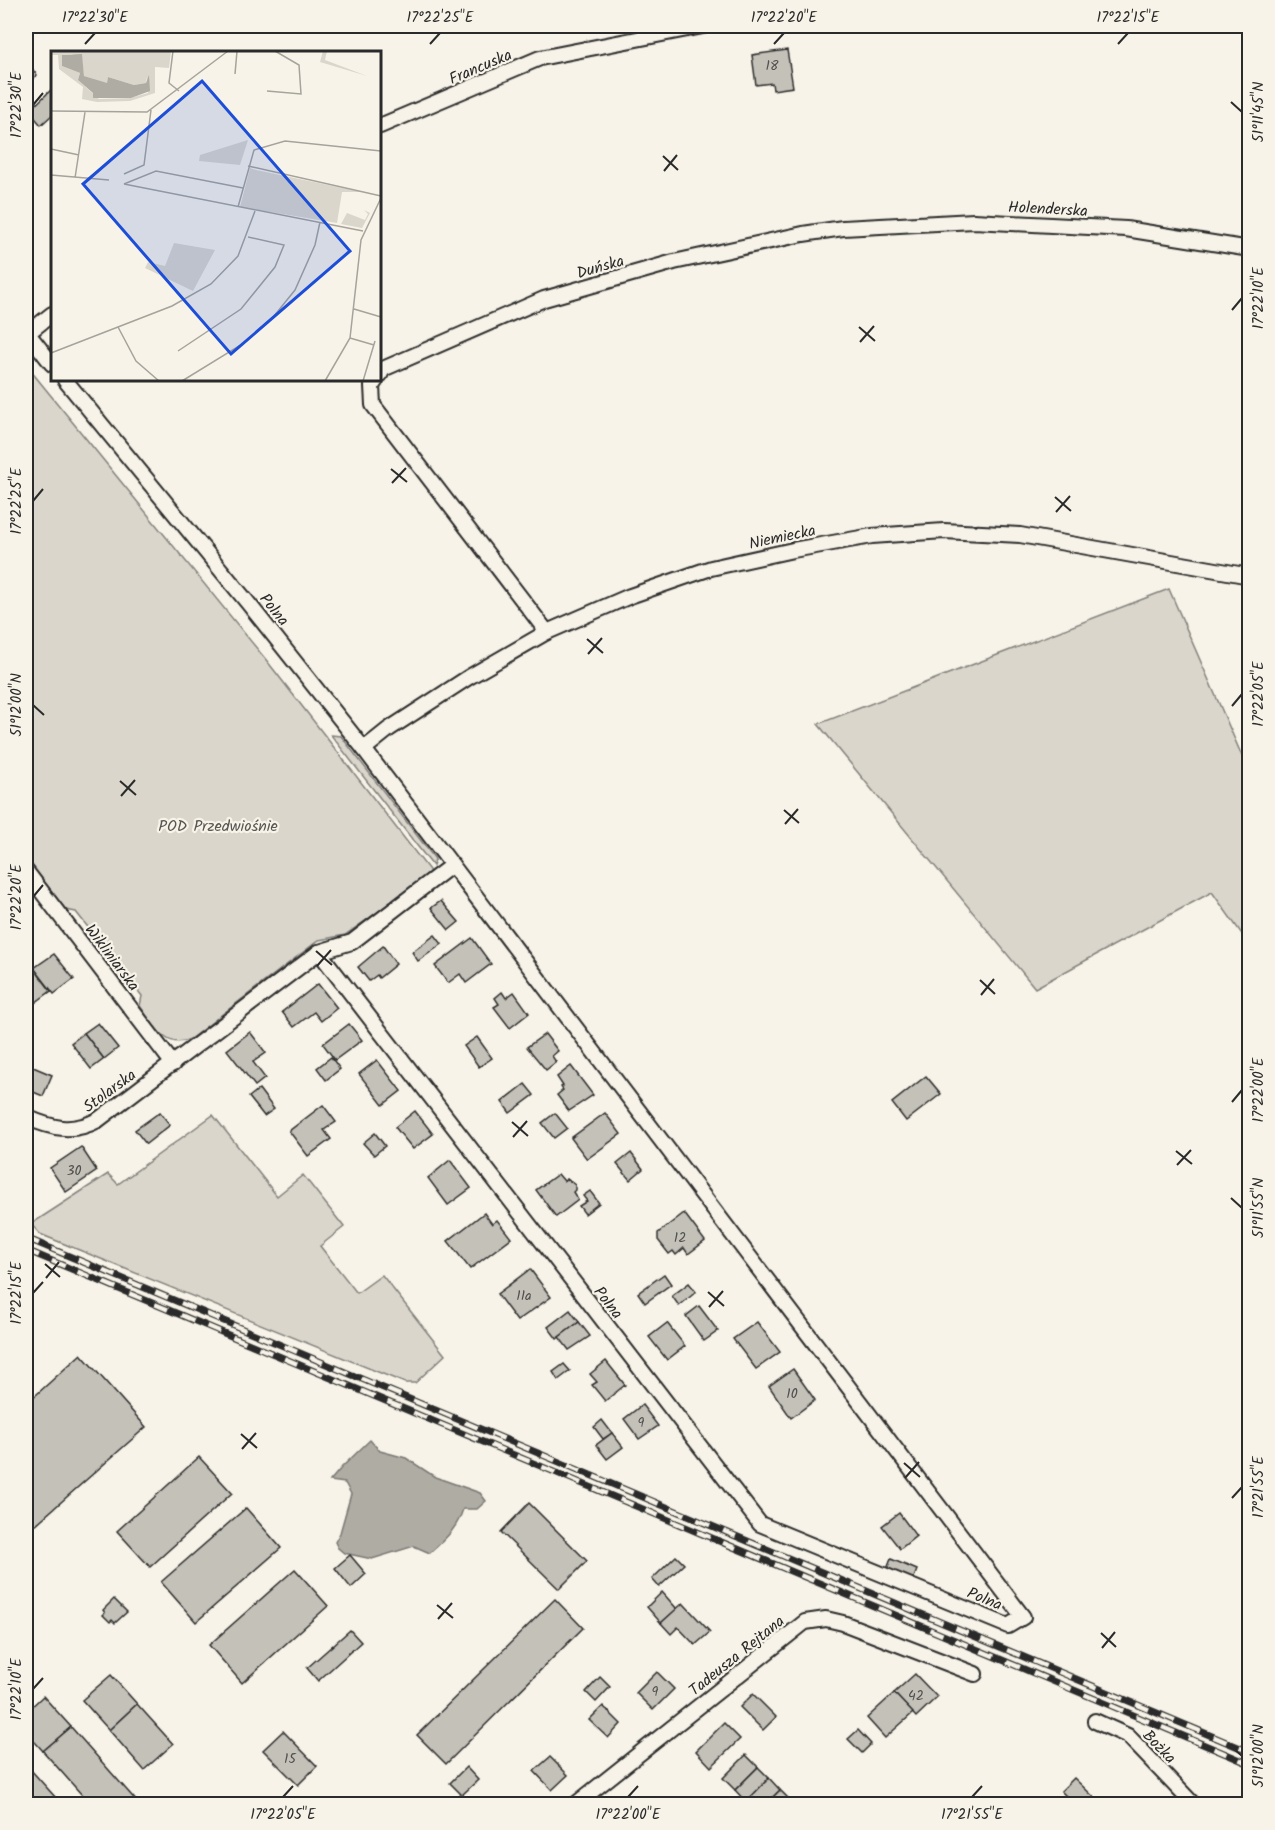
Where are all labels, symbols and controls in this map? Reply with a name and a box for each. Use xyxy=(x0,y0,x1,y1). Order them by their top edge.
text: 17°22'30"E xyxy=(62,6,129,30)
text: 17°22'25"E xyxy=(407,6,475,30)
text: 17°22'20"E xyxy=(751,6,818,30)
text: 17°22'15"E xyxy=(1097,6,1161,30)
street label: Francuska xyxy=(445,43,516,92)
inset map xyxy=(51,51,381,381)
house number: 18 xyxy=(766,55,779,77)
text: 17°22'30"E xyxy=(5,71,29,138)
text: 51°11'45"N xyxy=(1247,82,1271,142)
street label: Holenderska xyxy=(1007,195,1088,224)
street label: Duńska xyxy=(574,249,627,286)
text: 17°22'10"E xyxy=(1247,266,1271,329)
text: 17°22'25"E xyxy=(5,466,29,534)
street label: Niemiecka xyxy=(747,518,818,557)
street label: Polna xyxy=(253,588,295,632)
text: 17°22'05"E xyxy=(1247,660,1271,727)
text: 51°12'00"N xyxy=(5,673,29,737)
park label: POD Przedwiośnie xyxy=(158,814,278,839)
text: 17°22'20"E xyxy=(5,863,29,930)
street label: Wikliniarska xyxy=(78,919,145,997)
text: 17°22'00"E xyxy=(1247,1056,1271,1123)
street label: Stolarska xyxy=(78,1063,142,1119)
house number: 30 xyxy=(67,1160,82,1182)
text: 51°11'55"N xyxy=(1247,1178,1271,1238)
house number: 12 xyxy=(674,1227,686,1249)
text: 17°22'15"E xyxy=(5,1260,29,1324)
street label: Polna xyxy=(587,1281,629,1325)
house number: 11a xyxy=(516,1285,532,1307)
house number: 10 xyxy=(786,1383,798,1405)
house number: 9 xyxy=(638,1412,645,1434)
text: 17°21'55"E xyxy=(1247,1455,1271,1518)
street label: Polna xyxy=(963,1581,1006,1618)
street label: Tadeusza Rejtana xyxy=(684,1610,790,1703)
text: 17°22'10"E xyxy=(5,1657,29,1720)
house number: 9 xyxy=(652,1681,659,1703)
house number: 42 xyxy=(908,1685,924,1707)
street label: Bożka xyxy=(1136,1724,1182,1770)
text: 51°12'00"N xyxy=(1247,1724,1271,1788)
house number: 15 xyxy=(284,1748,297,1770)
text: 17°22'05"E xyxy=(250,1803,317,1827)
text: 17°22'00"E xyxy=(595,1803,662,1827)
text: 17°21'55"E xyxy=(941,1803,1004,1827)

